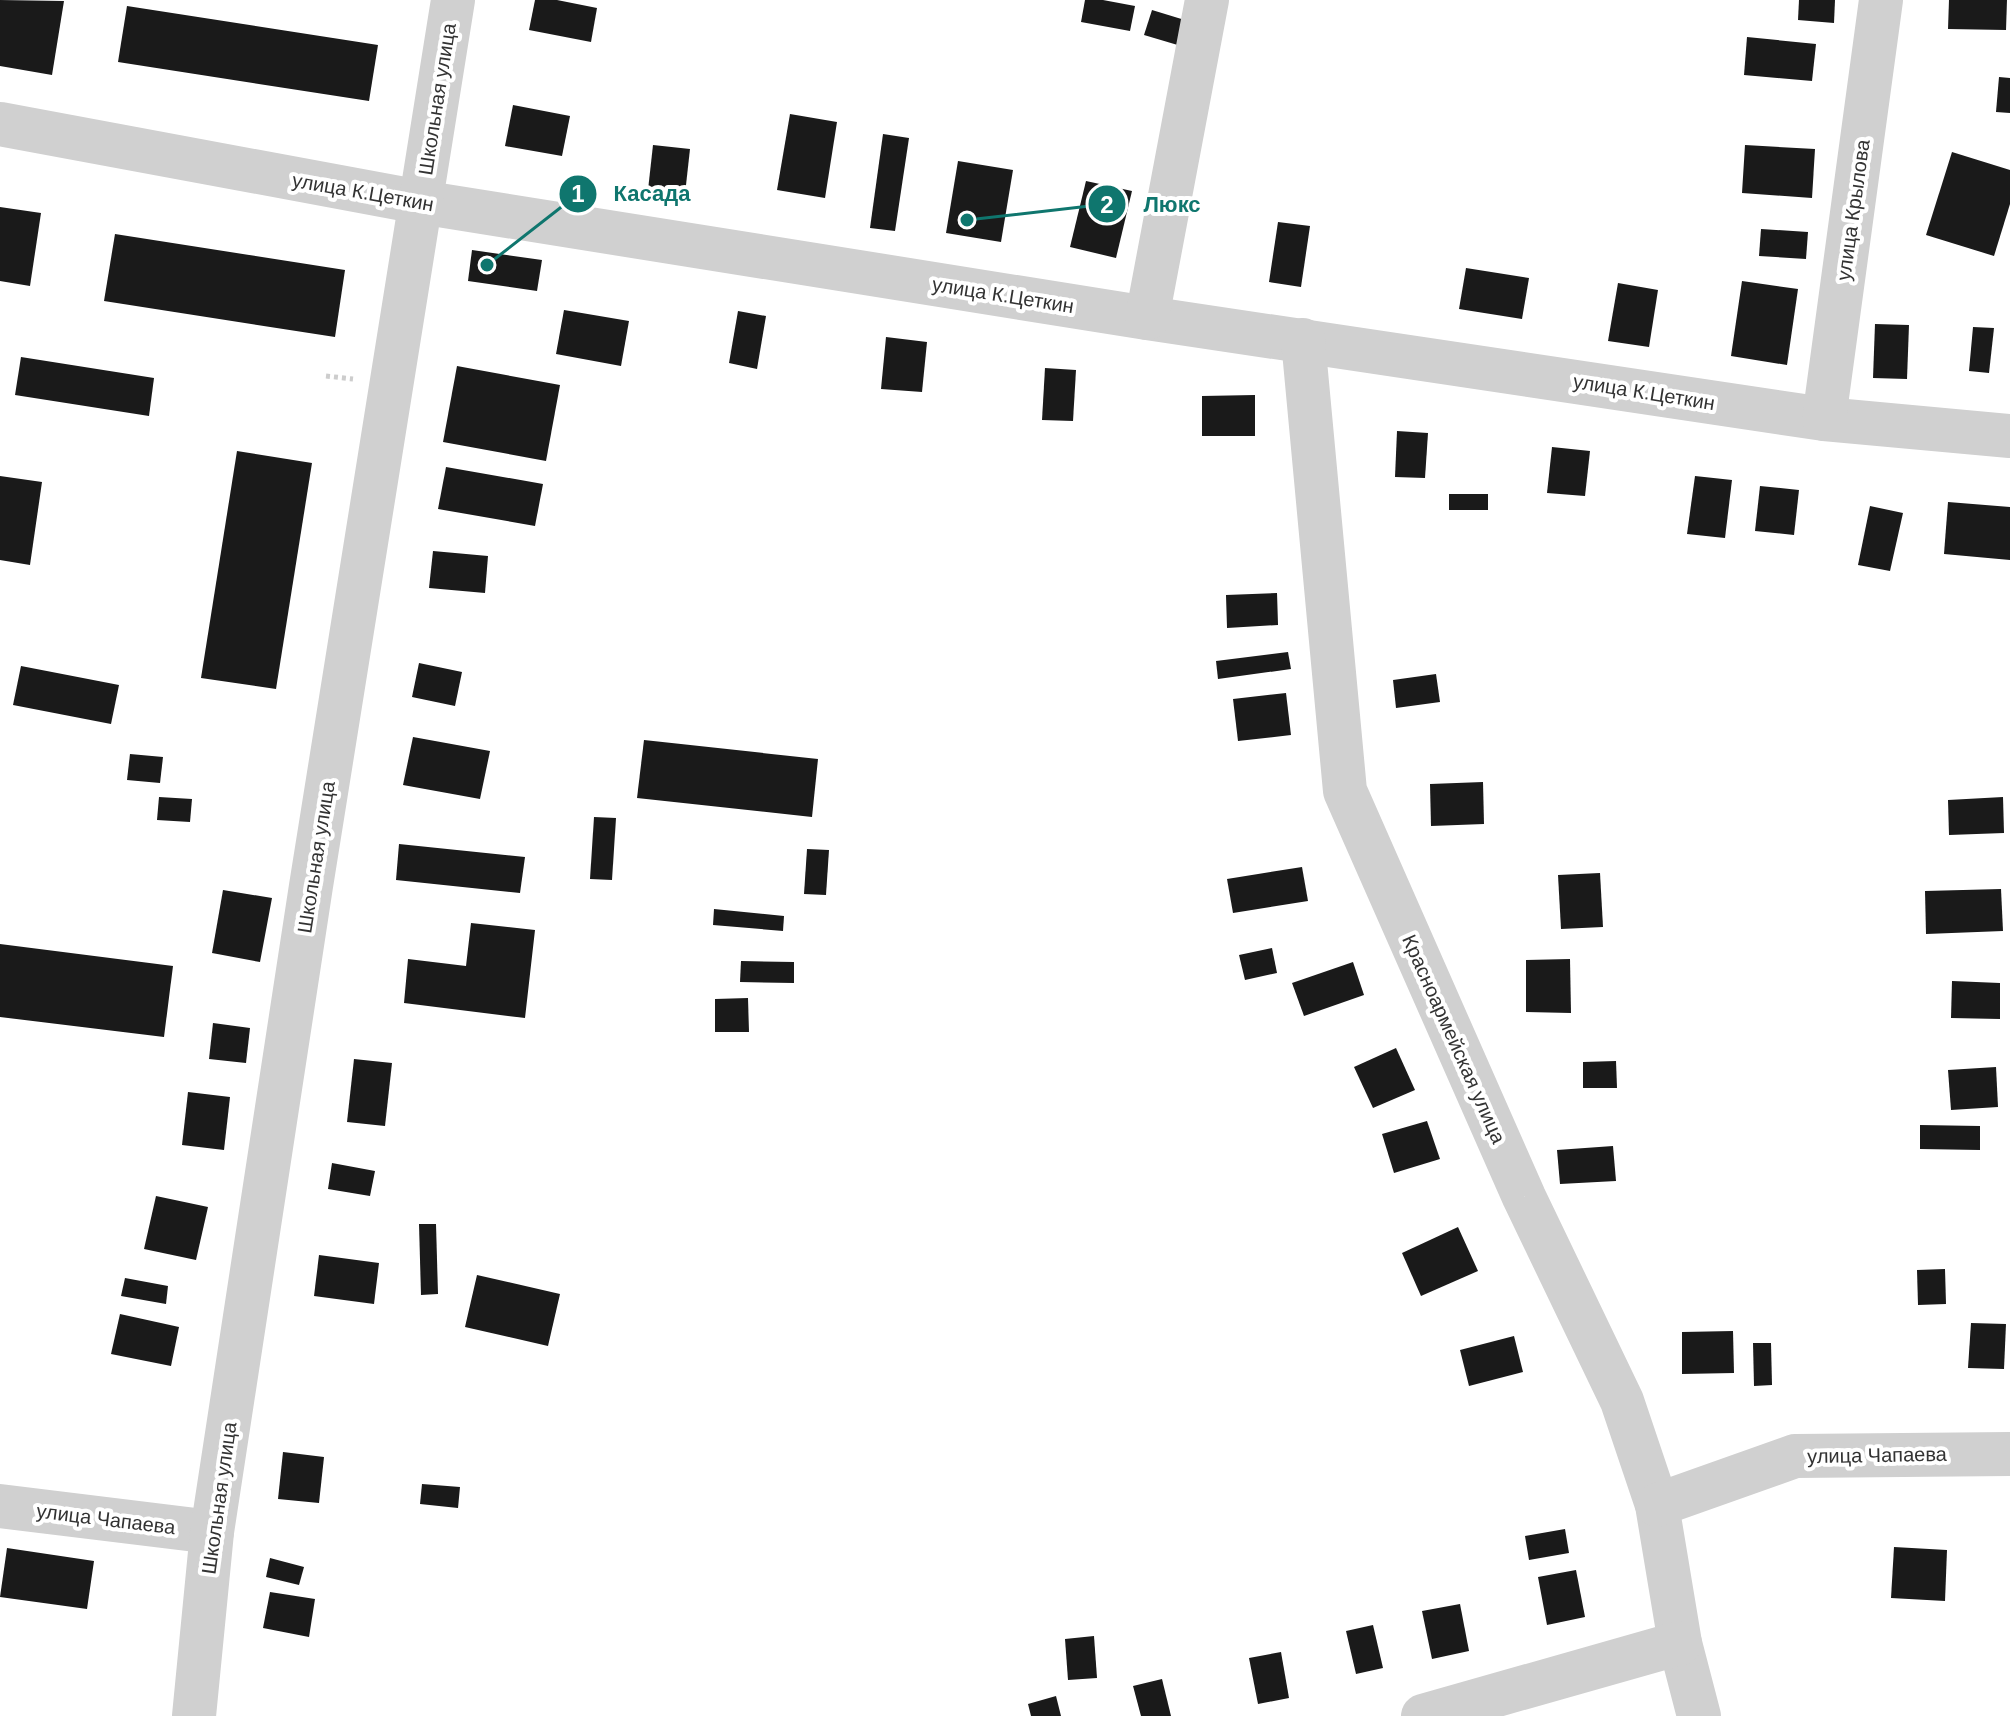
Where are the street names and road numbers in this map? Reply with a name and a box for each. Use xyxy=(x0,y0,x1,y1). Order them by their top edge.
street label: Школьная улица xyxy=(414,21,460,177)
street label: улица Крылова xyxy=(1832,137,1874,282)
street label: улица К.Цеткин xyxy=(291,169,435,215)
street label: улица К.Цеткин xyxy=(931,273,1075,317)
street label: улица К.Цеткин xyxy=(1572,370,1716,414)
street label: Школьная улица xyxy=(293,779,339,935)
street label: Красноармейская улица xyxy=(1398,931,1510,1148)
street label: Школьная улица xyxy=(197,1420,241,1576)
street label: улица Чапаева xyxy=(1807,1443,1948,1467)
street label: улица Чапаева xyxy=(35,1500,177,1539)

